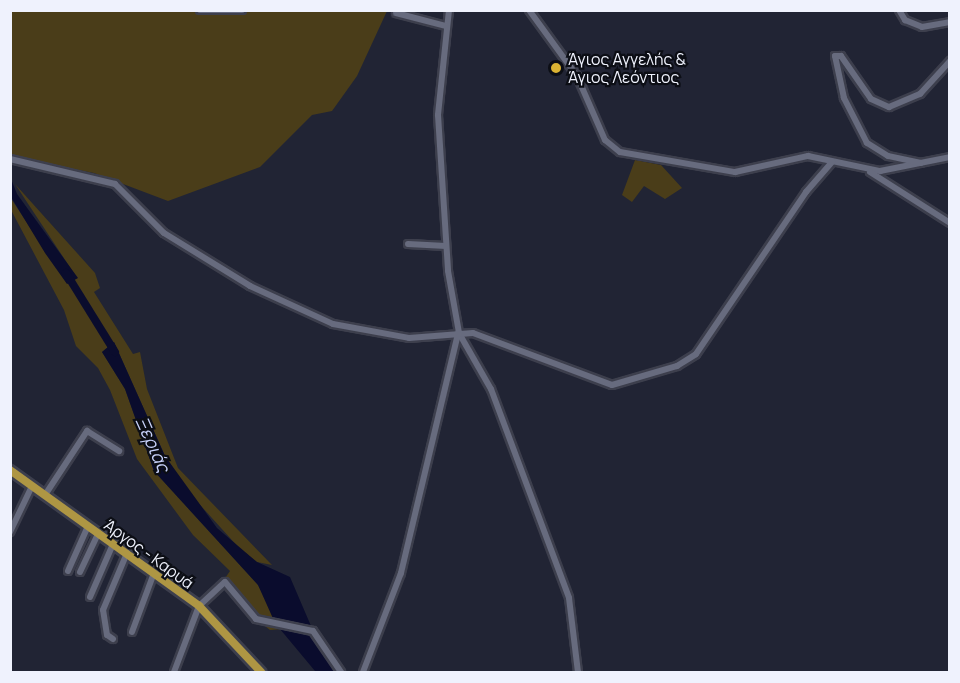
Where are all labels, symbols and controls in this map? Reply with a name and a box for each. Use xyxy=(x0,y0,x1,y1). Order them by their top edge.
place label: Άγιος Αγγελής & Άγιος Λεόντιος xyxy=(568,49,686,87)
marker: Άγιος Αγγελής & Άγιος Λεόντιος xyxy=(549,61,563,75)
water label: Ξεριάς xyxy=(131,413,175,475)
street label: Άργος - Καρυά xyxy=(101,515,197,593)

